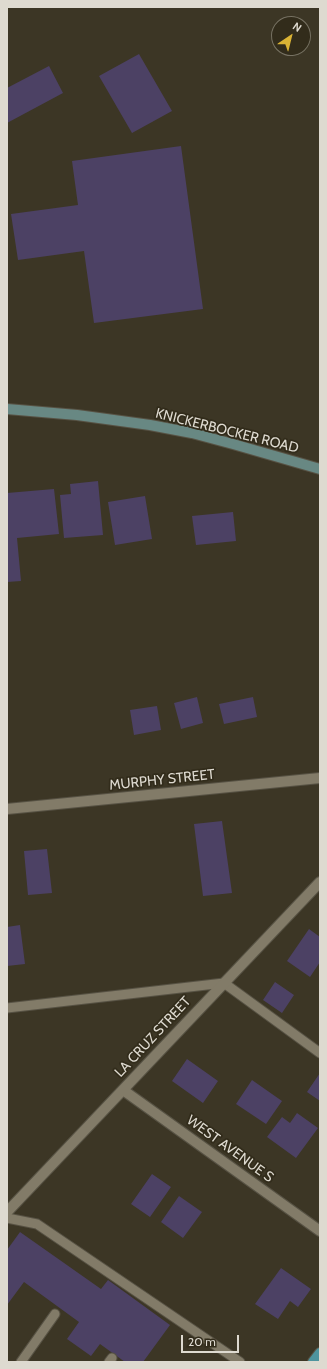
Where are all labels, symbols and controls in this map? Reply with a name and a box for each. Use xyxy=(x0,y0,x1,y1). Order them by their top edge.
north arrow xyxy=(271,16,311,56)
text: N xyxy=(290,19,305,35)
street label: KNICKERBOCKER ROAD xyxy=(154,405,300,457)
street label: MURPHY STREET xyxy=(108,766,216,794)
street label: LA CRUZ STREET xyxy=(111,993,195,1081)
street label: WEST AVENUE S xyxy=(183,1112,277,1186)
scale bar xyxy=(183,1327,241,1353)
text: 20 m xyxy=(188,1334,216,1349)

